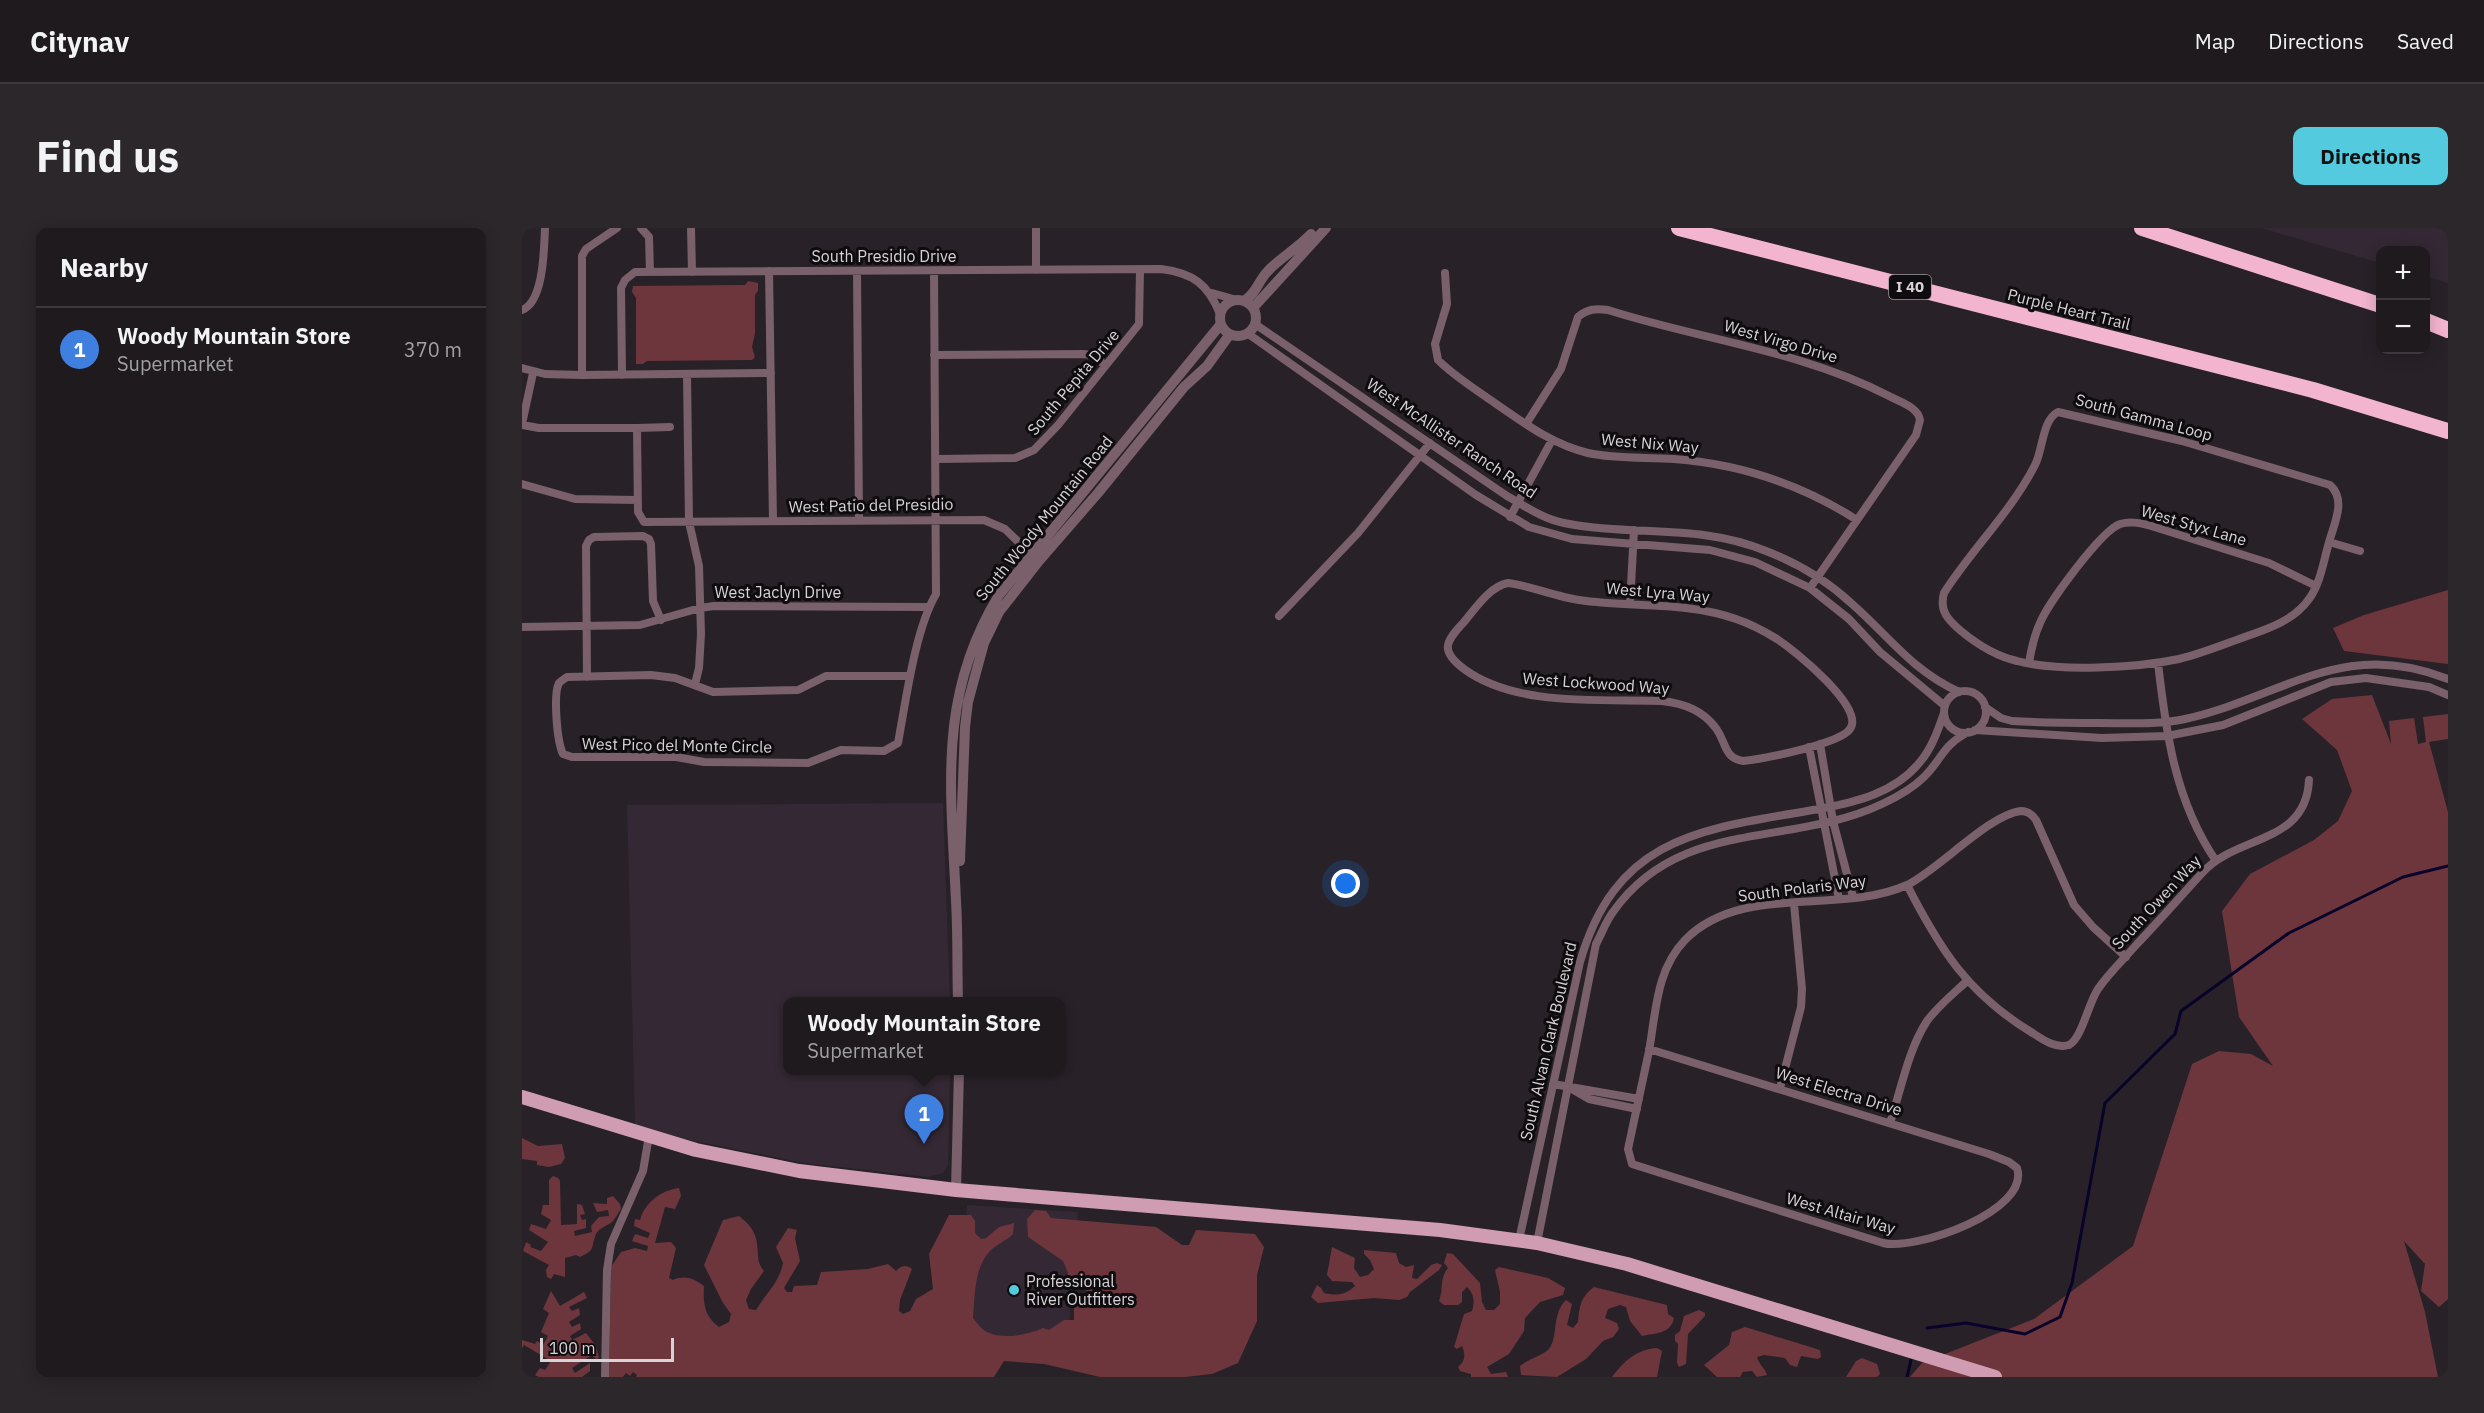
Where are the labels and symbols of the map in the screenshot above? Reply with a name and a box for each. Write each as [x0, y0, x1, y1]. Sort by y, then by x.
street label: South Presidio Drive [812, 246, 957, 266]
road number: I 40 [1889, 275, 1931, 299]
street label: Purple Heart Trail [2005, 284, 2133, 334]
street label: West Virgo Drive [1722, 315, 1840, 367]
street label: South Pepita Drive [1023, 325, 1123, 439]
street label: West McAllister Ranch Road [1363, 374, 1541, 502]
street label: South Gamma Loop [2073, 389, 2215, 445]
street label: West Nix Way [1601, 429, 1700, 457]
street label: South Woody Mountain Road [971, 431, 1117, 605]
street label: West Patio del Presidio [789, 494, 954, 516]
street label: West Styx Lane [2139, 500, 2249, 550]
street label: West Lyra Way [1605, 578, 1711, 606]
street label: West Jaclyn Drive [715, 582, 842, 602]
street label: West Lockwood Way [1522, 668, 1670, 698]
street label: West Pico del Monte Circle [582, 733, 773, 757]
street label: South Owen Way [2107, 851, 2205, 953]
your location [1331, 869, 1360, 898]
street label: South Polaris Way [1737, 870, 1867, 906]
street label: South Alvan Clark Boulevard [1515, 940, 1581, 1142]
street label: West Electra Drive [1773, 1062, 1905, 1120]
pin: 1 [904, 1094, 944, 1144]
street label: West Altair Way [1784, 1188, 1898, 1238]
place label: Professional River Outfitters [1026, 1271, 1135, 1309]
marker: Professional River Outfitters [1007, 1283, 1021, 1297]
scale bar [540, 1335, 674, 1362]

